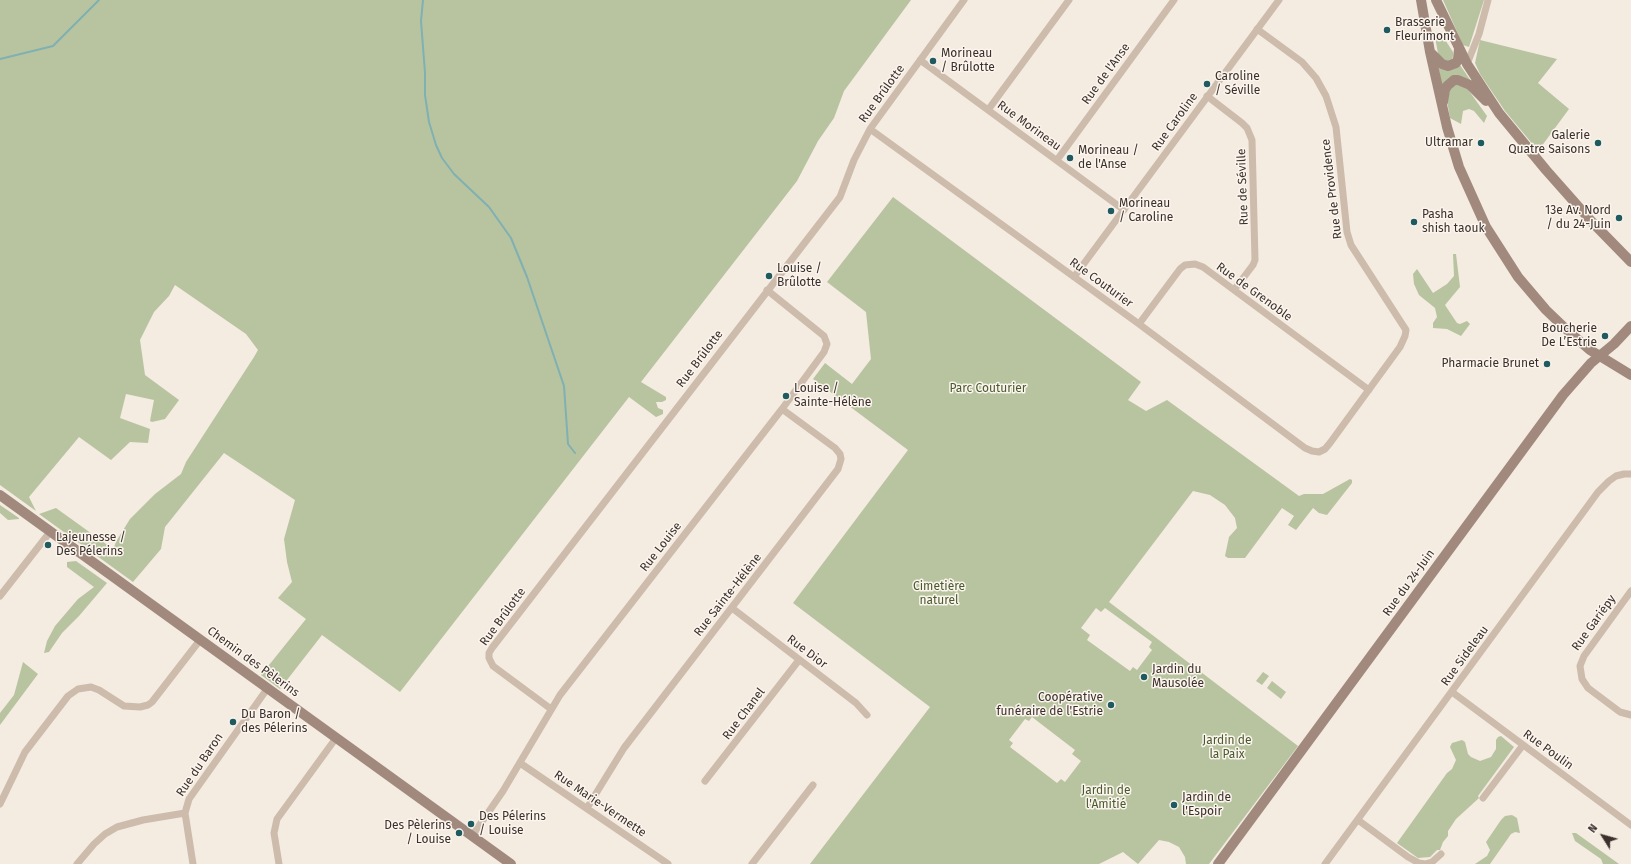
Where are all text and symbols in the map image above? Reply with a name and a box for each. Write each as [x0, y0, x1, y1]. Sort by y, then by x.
place label: Brasserie Fleurimont [1395, 16, 1454, 44]
marker: Brasserie Fleurimont [1382, 25, 1392, 35]
street label: Rue de l'Anse [1079, 40, 1133, 108]
place label: Morineau / Brûlotte [941, 47, 995, 75]
marker: Morineau / Brûlotte [928, 56, 938, 66]
street label: Rue Brûlotte [856, 62, 908, 126]
place label: Caroline / Séville [1215, 70, 1260, 98]
marker: Caroline / Séville [1202, 79, 1212, 89]
street label: Rue Caroline [1149, 90, 1201, 154]
street label: Rue Morineau [994, 98, 1064, 154]
place label: Galerie Quatre Saisons [1508, 129, 1590, 157]
place label: Ultramar [1425, 136, 1473, 150]
street label: Rue de Providence [1319, 138, 1345, 240]
marker: Ultramar [1476, 138, 1486, 148]
marker: Galerie Quatre Saisons [1593, 138, 1603, 148]
place label: Morineau / de l'Anse [1078, 144, 1139, 172]
street label: Rue de Séville [1234, 148, 1252, 226]
marker: Morineau / de l'Anse [1065, 153, 1075, 163]
place label: Morineau / Caroline [1119, 197, 1173, 225]
place label: 13e Av. Nord / du 24-Juin [1545, 204, 1611, 232]
marker: Morineau / Caroline [1106, 206, 1116, 216]
place label: Pasha shish taouk [1422, 208, 1485, 236]
marker: 13e Av. Nord / du 24-Juin [1614, 213, 1624, 223]
marker: Pasha shish taouk [1409, 217, 1419, 227]
street label: Rue Couturier [1066, 255, 1136, 311]
street label: Rue de Grenoble [1213, 260, 1295, 324]
place label: Louise / Brûlotte [777, 262, 822, 290]
marker: Louise / Brûlotte [764, 271, 774, 281]
place label: Boucherie De L’Estrie [1541, 322, 1597, 350]
street label: Rue Brûlotte [674, 327, 726, 391]
marker: Boucherie De L’Estrie [1600, 331, 1610, 341]
place label: Pharmacie Brunet [1442, 357, 1539, 371]
marker: Pharmacie Brunet [1542, 359, 1552, 369]
place label: Louise / Sainte-Hélène [794, 382, 871, 410]
park label: Parc Couturier [949, 382, 1027, 396]
marker: Louise / Sainte-Hélène [781, 391, 791, 401]
street label: Rue Louise [637, 519, 685, 575]
place label: Lajeunesse / Des Pélerins [56, 531, 126, 559]
marker: Lajeunesse / Des Pélerins [43, 540, 53, 550]
street label: Rue du 24-Juin [1380, 547, 1438, 619]
street label: Rue Sainte-Hélène [691, 551, 765, 639]
park label: Cimetière naturel [913, 580, 965, 608]
street label: Rue Brûlotte [477, 585, 529, 649]
street label: Rue Gariépy [1569, 592, 1619, 654]
street label: Rue Sideleau [1438, 623, 1492, 689]
street label: Chemin des Pèlerins [204, 624, 302, 700]
street label: Rue Dior [784, 632, 830, 672]
place label: Jardin du Mausolée [1152, 663, 1204, 691]
marker: Jardin du Mausolée [1139, 672, 1149, 682]
street label: Rue Chanel [720, 685, 768, 743]
place label: Coopérative funéraire de l'Estrie [997, 691, 1103, 719]
marker: Coopérative funéraire de l'Estrie [1106, 700, 1116, 710]
place label: Du Baron / des Pélerins [241, 708, 307, 736]
marker: Du Baron / des Pélerins [228, 717, 238, 727]
street label: Rue Poulin [1520, 727, 1576, 773]
street label: Rue du Baron [173, 731, 227, 799]
park label: Jardin de la Paix [1203, 734, 1251, 762]
street label: Rue Marie-Vermette [551, 768, 649, 840]
park label: Jardin de l'Amitié [1082, 784, 1130, 812]
place label: Jardin de l'Espoir [1182, 791, 1231, 819]
marker: Jardin de l'Espoir [1169, 800, 1179, 810]
place label: Des Pélerins / Louise [479, 810, 546, 838]
north arrow [1583, 816, 1623, 856]
place label: Des Pèlerins / Louise [384, 819, 451, 847]
marker: Des Pélerins / Louise [466, 819, 476, 829]
text: N [1586, 822, 1600, 835]
marker: Des Pèlerins / Louise [454, 828, 464, 838]

